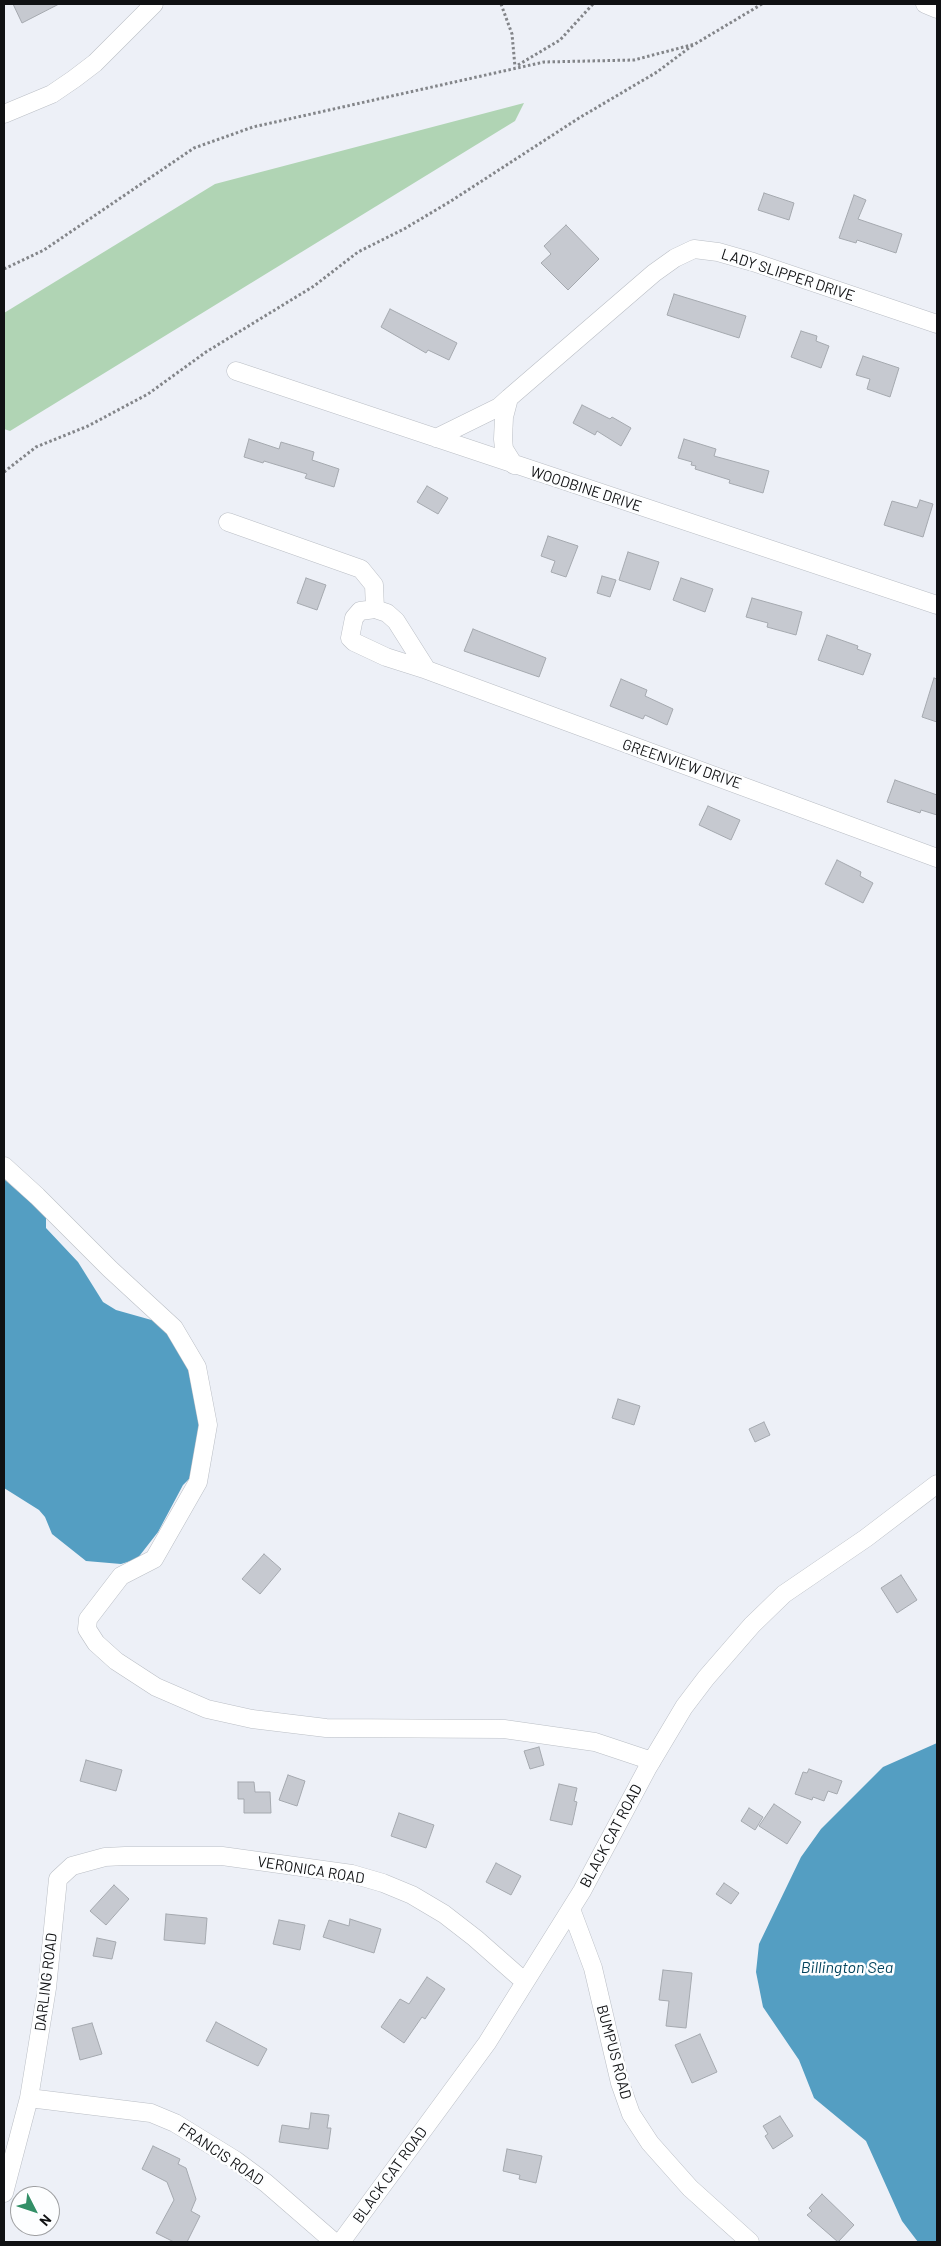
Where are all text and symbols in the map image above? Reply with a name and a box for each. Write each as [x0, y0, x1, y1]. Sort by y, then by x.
street label: LADY SLIPPER DRIVE [719, 245, 857, 305]
street label: WOODBINE DRIVE [528, 463, 644, 515]
street label: GREENVIEW DRIVE [620, 735, 744, 793]
street label: BLACK CAT ROAD [576, 1781, 646, 1891]
street label: VERONICA ROAD [256, 1853, 366, 1887]
street label: DARLING ROAD [31, 1932, 61, 2032]
water label: Billington Sea [801, 1958, 893, 1978]
street label: BUMPUS ROAD [593, 2003, 635, 2101]
street label: FRANCIS ROAD [175, 2119, 267, 2189]
street label: BLACK CAT ROAD [349, 2123, 431, 2227]
north arrow [10, 2186, 60, 2236]
text: N [36, 2211, 55, 2230]

